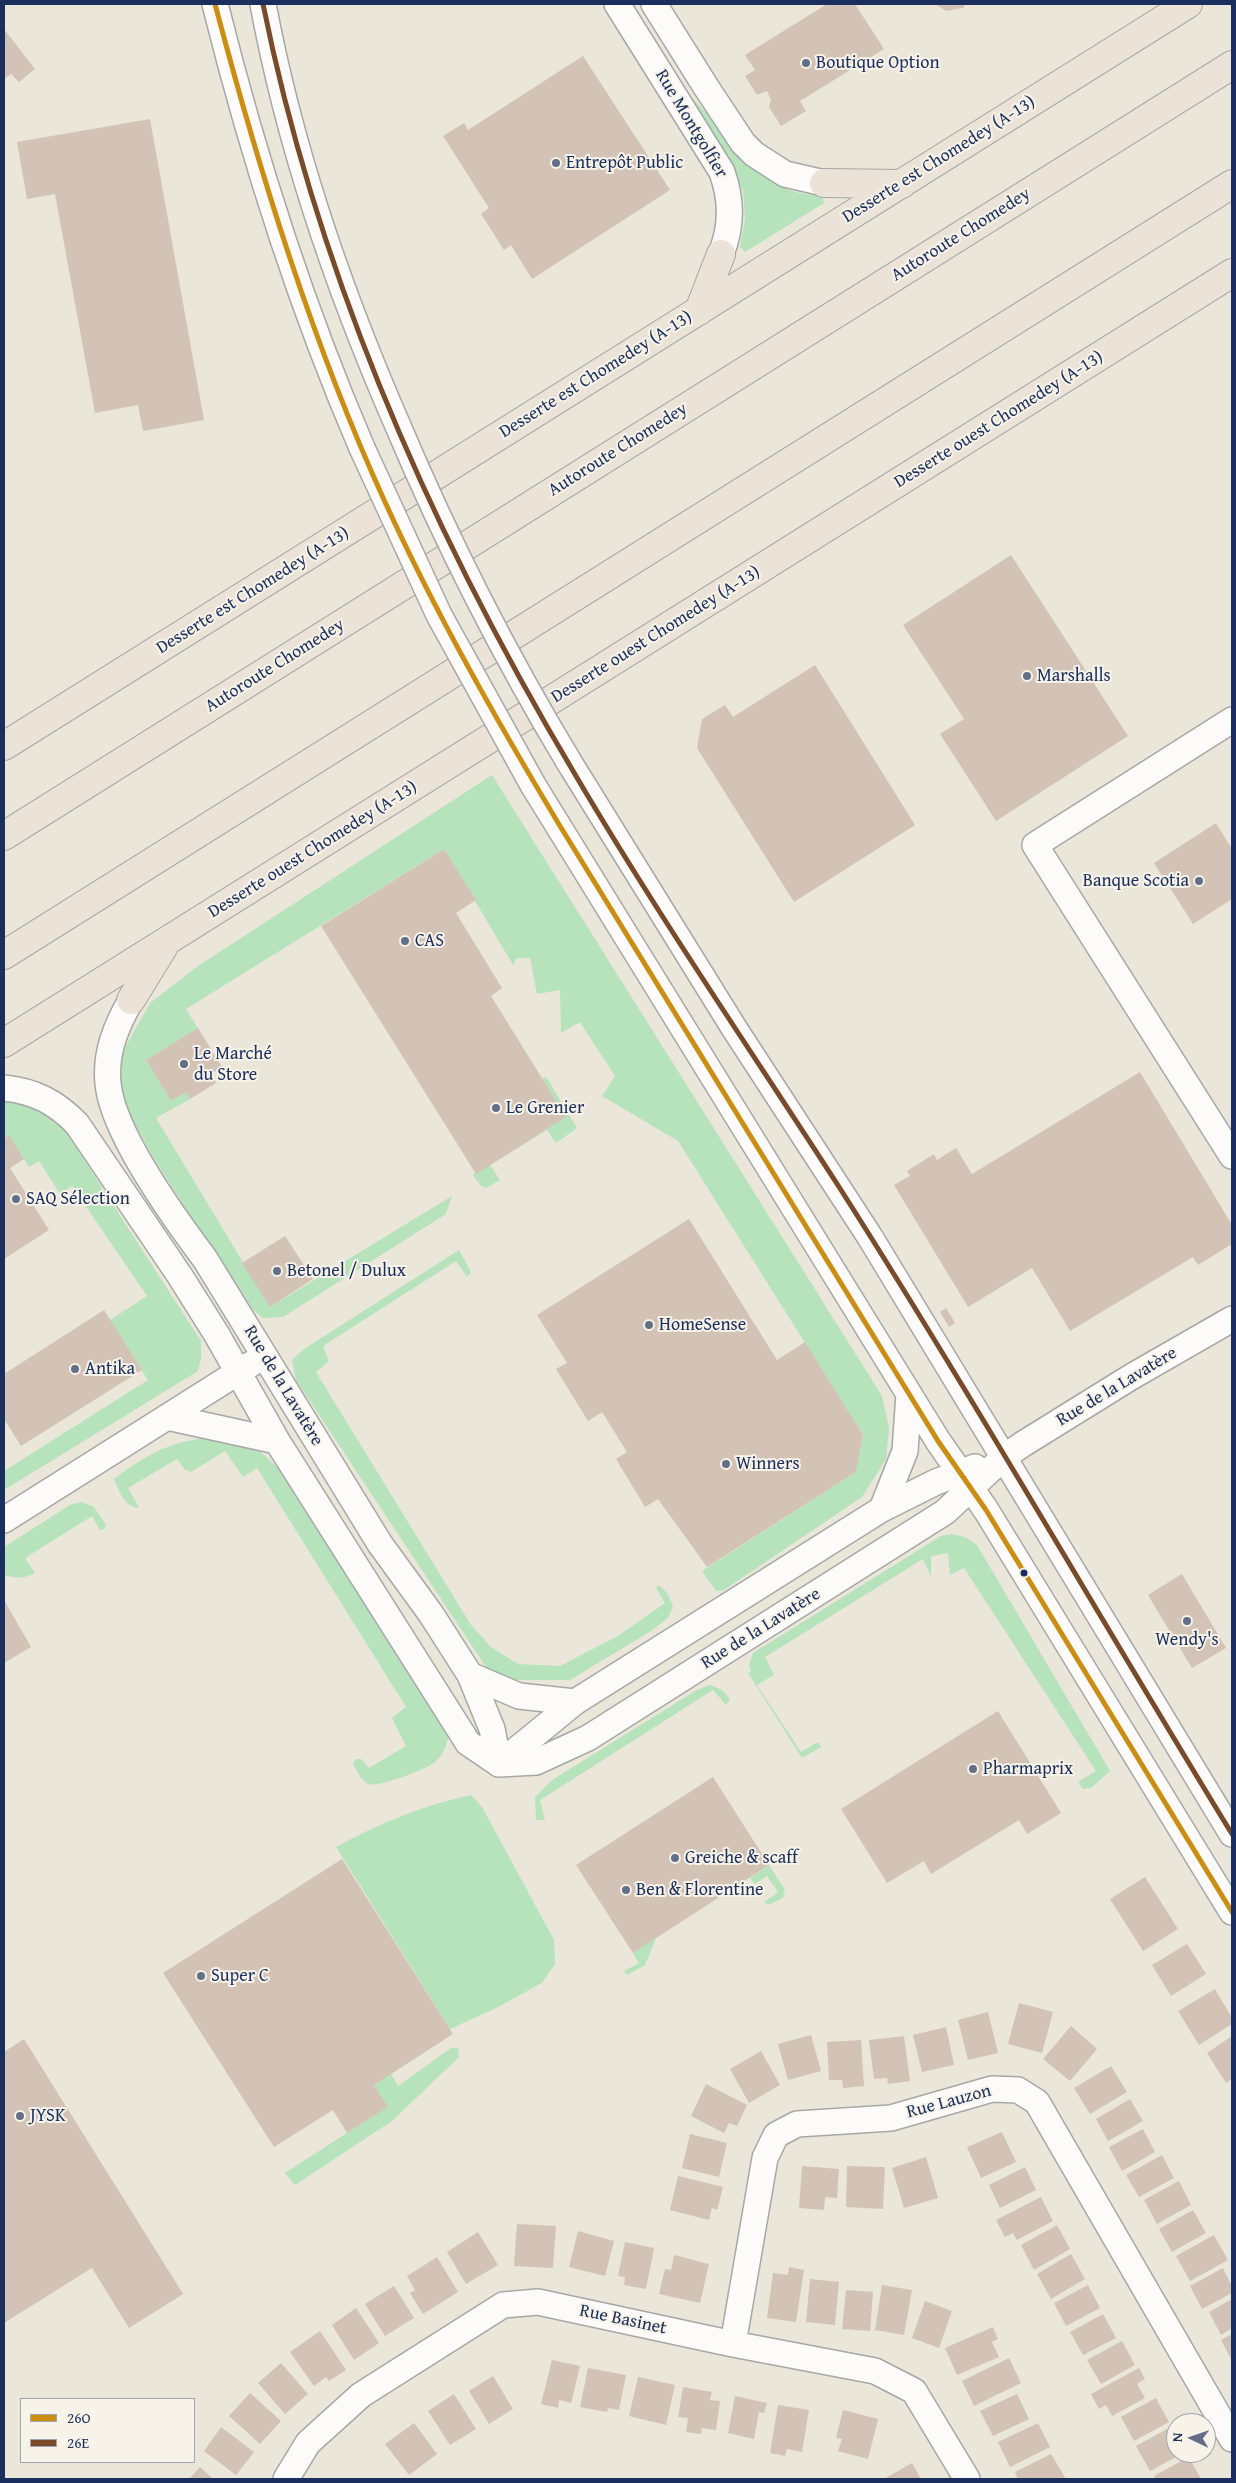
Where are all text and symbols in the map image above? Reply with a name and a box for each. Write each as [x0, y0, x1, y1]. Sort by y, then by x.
place label: Boutique Option [816, 52, 940, 74]
marker: Boutique Option [800, 57, 812, 69]
street label: Rue Montgolfier [650, 66, 732, 182]
street label: Desserte est Chomedey (A-13) [839, 92, 1039, 228]
place label: Entrepôt Public [566, 152, 683, 174]
marker: Entrepôt Public [550, 157, 562, 169]
street label: Autoroute Chomedey [887, 183, 1035, 287]
street label: Desserte est Chomedey (A-13) [496, 307, 696, 443]
street label: Desserte ouest Chomedey (A-13) [891, 347, 1107, 493]
street label: Autoroute Chomedey [544, 398, 692, 502]
street label: Desserte est Chomedey (A-13) [153, 523, 353, 659]
street label: Desserte ouest Chomedey (A-13) [548, 562, 764, 708]
street label: Autoroute Chomedey [201, 614, 349, 718]
place label: Marshalls [1037, 665, 1111, 687]
marker: Marshalls [1021, 670, 1033, 682]
street label: Desserte ouest Chomedey (A-13) [205, 777, 421, 923]
place label: Banque Scotia [1083, 870, 1189, 892]
marker: Banque Scotia [1193, 875, 1205, 887]
place label: CAS [415, 930, 444, 952]
marker: CAS [399, 935, 411, 947]
place label: Le Marché du Store [194, 1043, 272, 1086]
marker: Le Marché du Store [178, 1058, 190, 1070]
place label: Le Grenier [506, 1097, 584, 1119]
marker: Le Grenier [490, 1102, 502, 1114]
place label: SAQ Sélection [26, 1188, 130, 1210]
marker: SAQ Sélection [10, 1193, 22, 1205]
place label: Betonel / Dulux [287, 1260, 406, 1282]
marker: Betonel / Dulux [271, 1265, 283, 1277]
place label: HomeSense [659, 1314, 746, 1336]
marker: HomeSense [643, 1319, 655, 1331]
street label: Rue de la Lavatère [239, 1322, 327, 1450]
street label: Rue de la Lavatère [1053, 1343, 1181, 1431]
place label: Antika [85, 1358, 135, 1380]
marker: Antika [69, 1363, 81, 1375]
place label: Winners [736, 1453, 800, 1475]
marker: Winners [720, 1458, 732, 1470]
unlabelled marker [1019, 1568, 1029, 1578]
street label: Rue de la Lavatère [697, 1584, 825, 1674]
marker: Wendy's [1181, 1615, 1193, 1627]
place label: Wendy's [1155, 1629, 1219, 1651]
place label: Pharmaprix [983, 1758, 1073, 1780]
marker: Pharmaprix [967, 1763, 979, 1775]
place label: Greiche & scaff [685, 1847, 798, 1869]
marker: Greiche & scaff [669, 1852, 681, 1864]
place label: Ben & Florentine [636, 1879, 764, 1901]
marker: Ben & Florentine [620, 1884, 632, 1896]
place label: Super C [211, 1965, 269, 1987]
marker: Super C [195, 1970, 207, 1982]
street label: Rue Lauzon [904, 2080, 994, 2124]
place label: JYSK [30, 2105, 66, 2127]
marker: JYSK [14, 2110, 26, 2122]
street label: Rue Basinet [578, 2300, 668, 2340]
legend [20, 2398, 195, 2463]
text: 26O [67, 2407, 91, 2428]
north arrow [1166, 2413, 1216, 2463]
text: 26E [67, 2432, 89, 2453]
text: N [1167, 2432, 1187, 2442]

